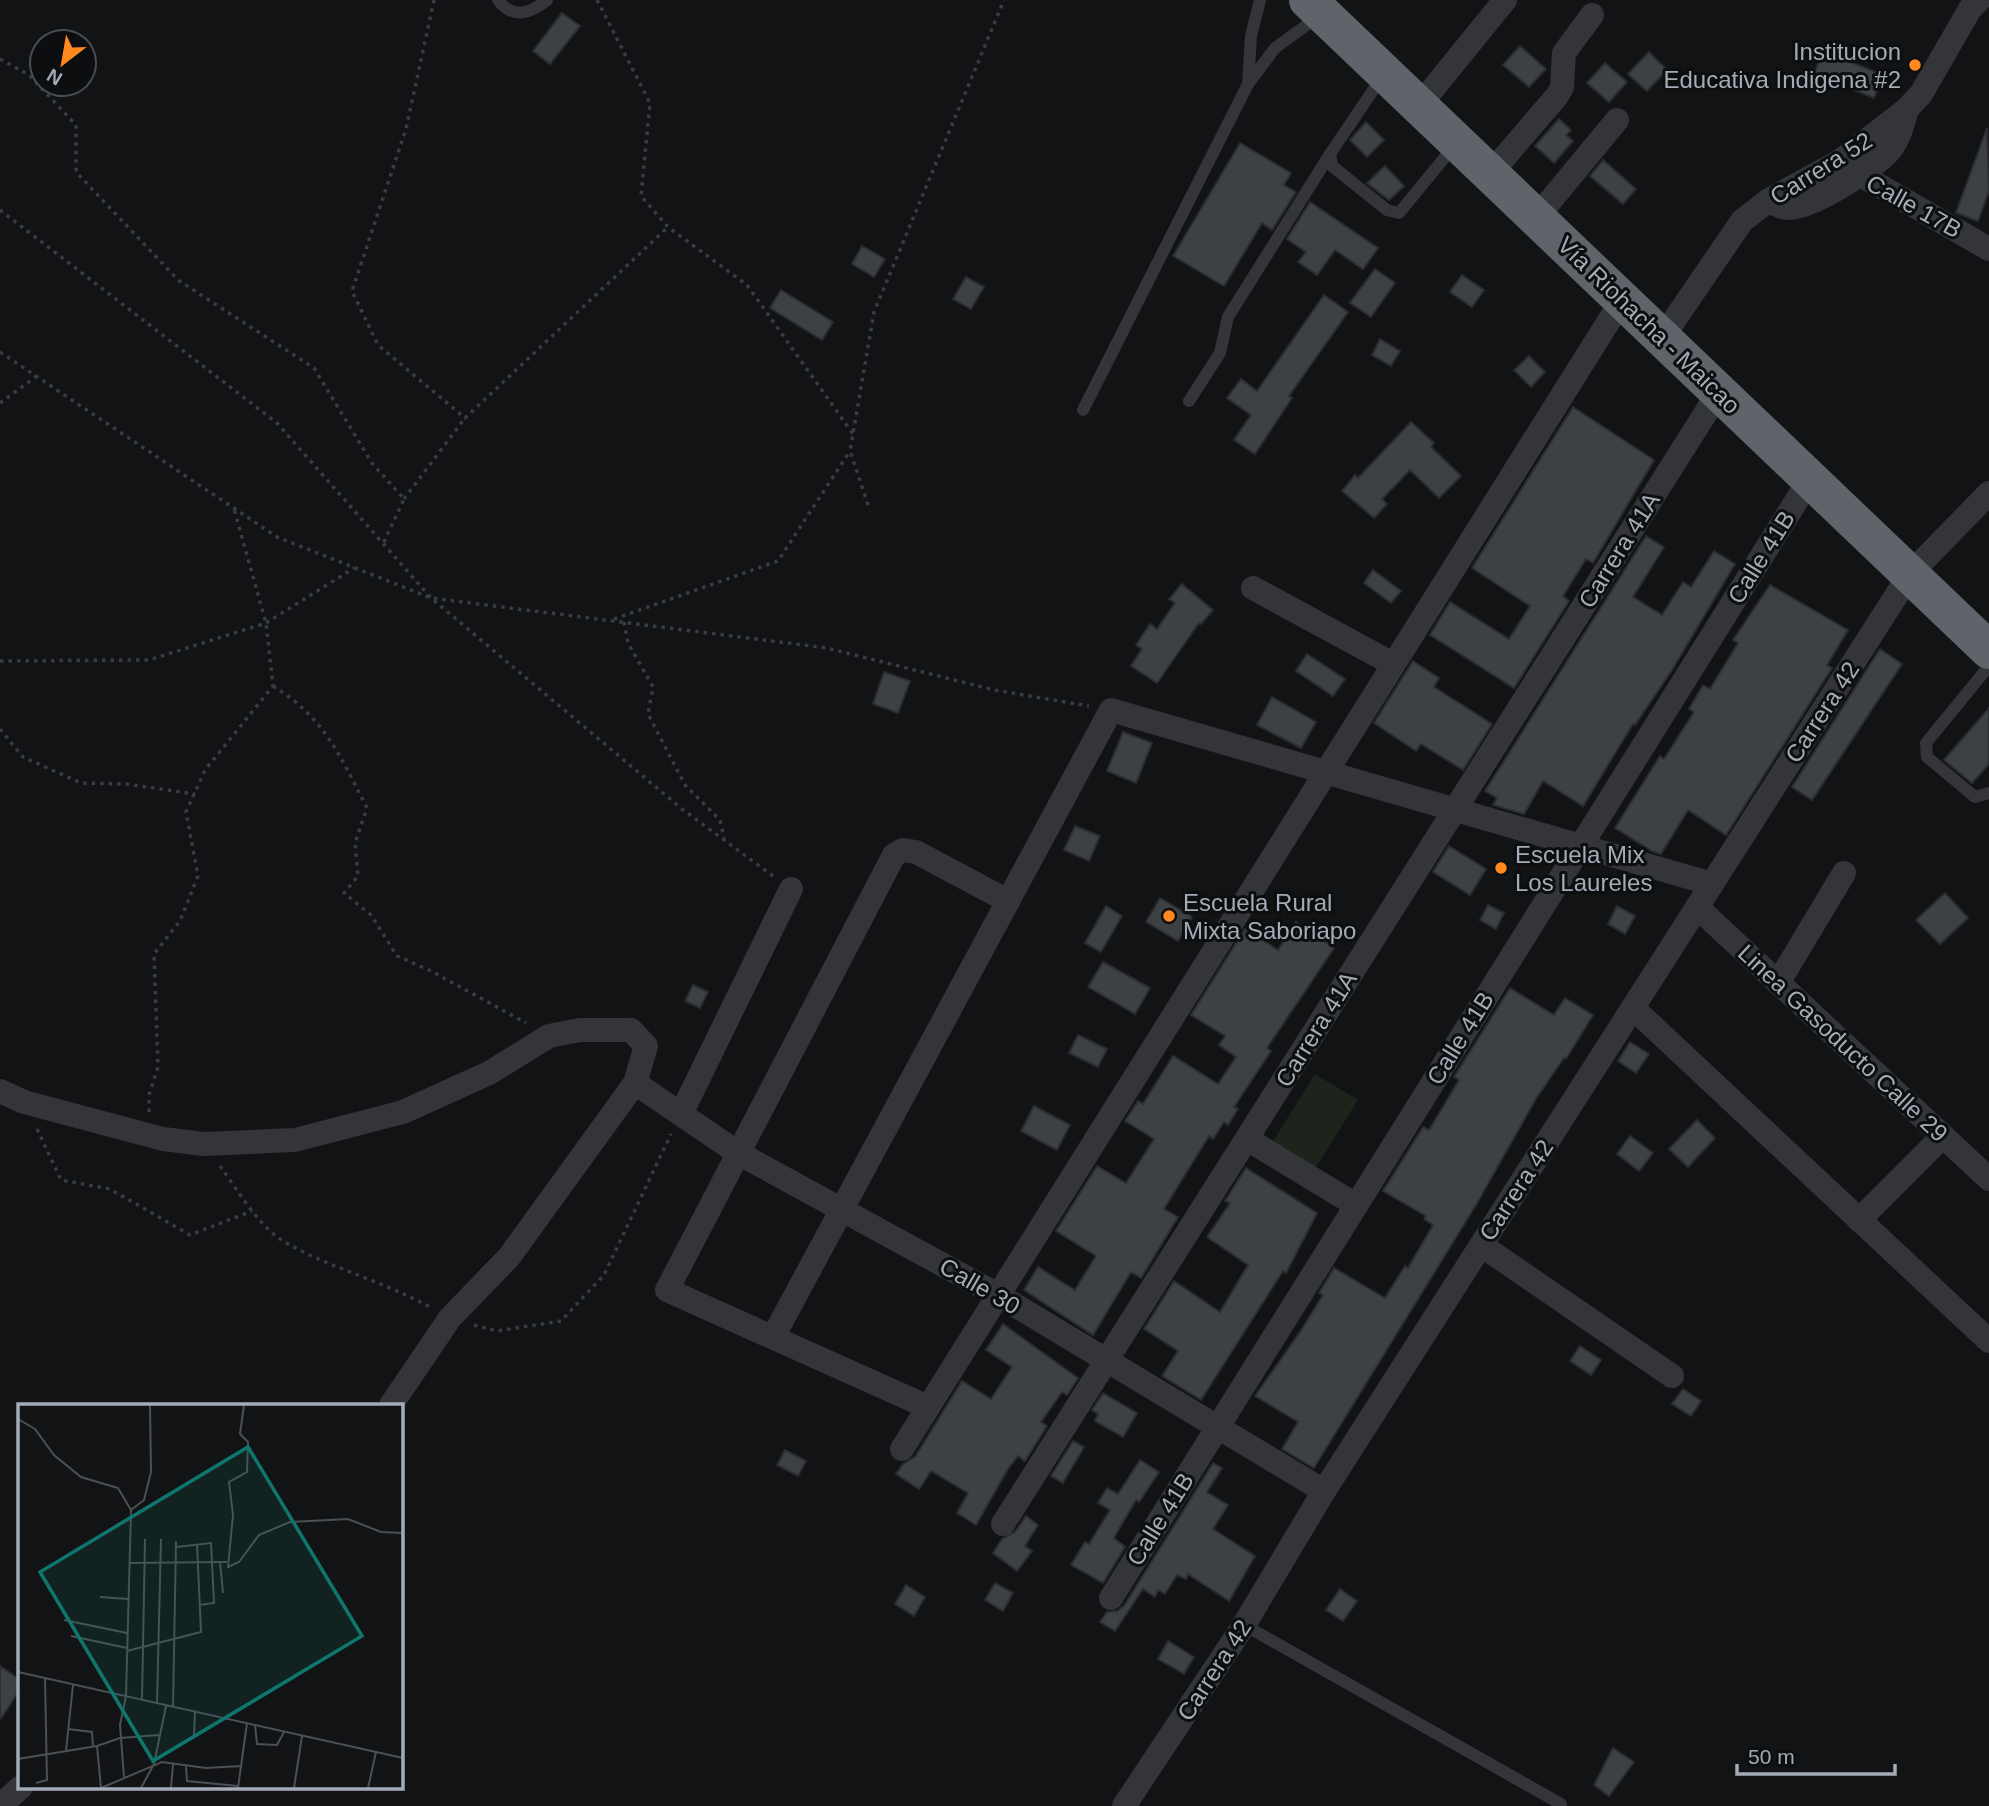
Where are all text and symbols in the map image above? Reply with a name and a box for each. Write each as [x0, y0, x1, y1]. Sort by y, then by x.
north arrow [28, 28, 98, 98]
place label: Institucion Educativa Indigena #2 [1663, 38, 1901, 93]
marker: Institucion Educativa Indigena #2 [1907, 57, 1923, 73]
text: N [43, 65, 66, 90]
street label: Carrera 52 [1765, 126, 1877, 210]
street label: Calle 17B [1862, 169, 1966, 243]
street label: Vía Riohacha - Maicao [1552, 231, 1746, 419]
street label: Carrera 41A [1573, 487, 1665, 613]
street label: Calle 41B [1722, 506, 1800, 608]
street label: Carrera 42 [1779, 657, 1865, 767]
place label: Escuela Mix Los Laureles [1515, 841, 1652, 896]
marker: Escuela Mix Los Laureles [1493, 860, 1509, 876]
place label: Escuela Rural Mixta Saboriapo [1183, 889, 1356, 944]
marker: Escuela Rural Mixta Saboriapo [1161, 908, 1177, 924]
street label: Linea Gasoducto Calle 29 [1733, 939, 1953, 1147]
street label: Carrera 41A [1270, 966, 1362, 1092]
street label: Calle 41B [1421, 987, 1499, 1089]
street label: Carrera 42 [1473, 1135, 1559, 1245]
street label: Calle 30 [935, 1252, 1025, 1320]
inset map [18, 1404, 402, 1788]
street label: Calle 41B [1121, 1468, 1199, 1570]
street label: Carrera 42 [1171, 1615, 1257, 1725]
scale bar [1737, 1732, 1895, 1776]
text: 50 m [1748, 1745, 1795, 1768]

